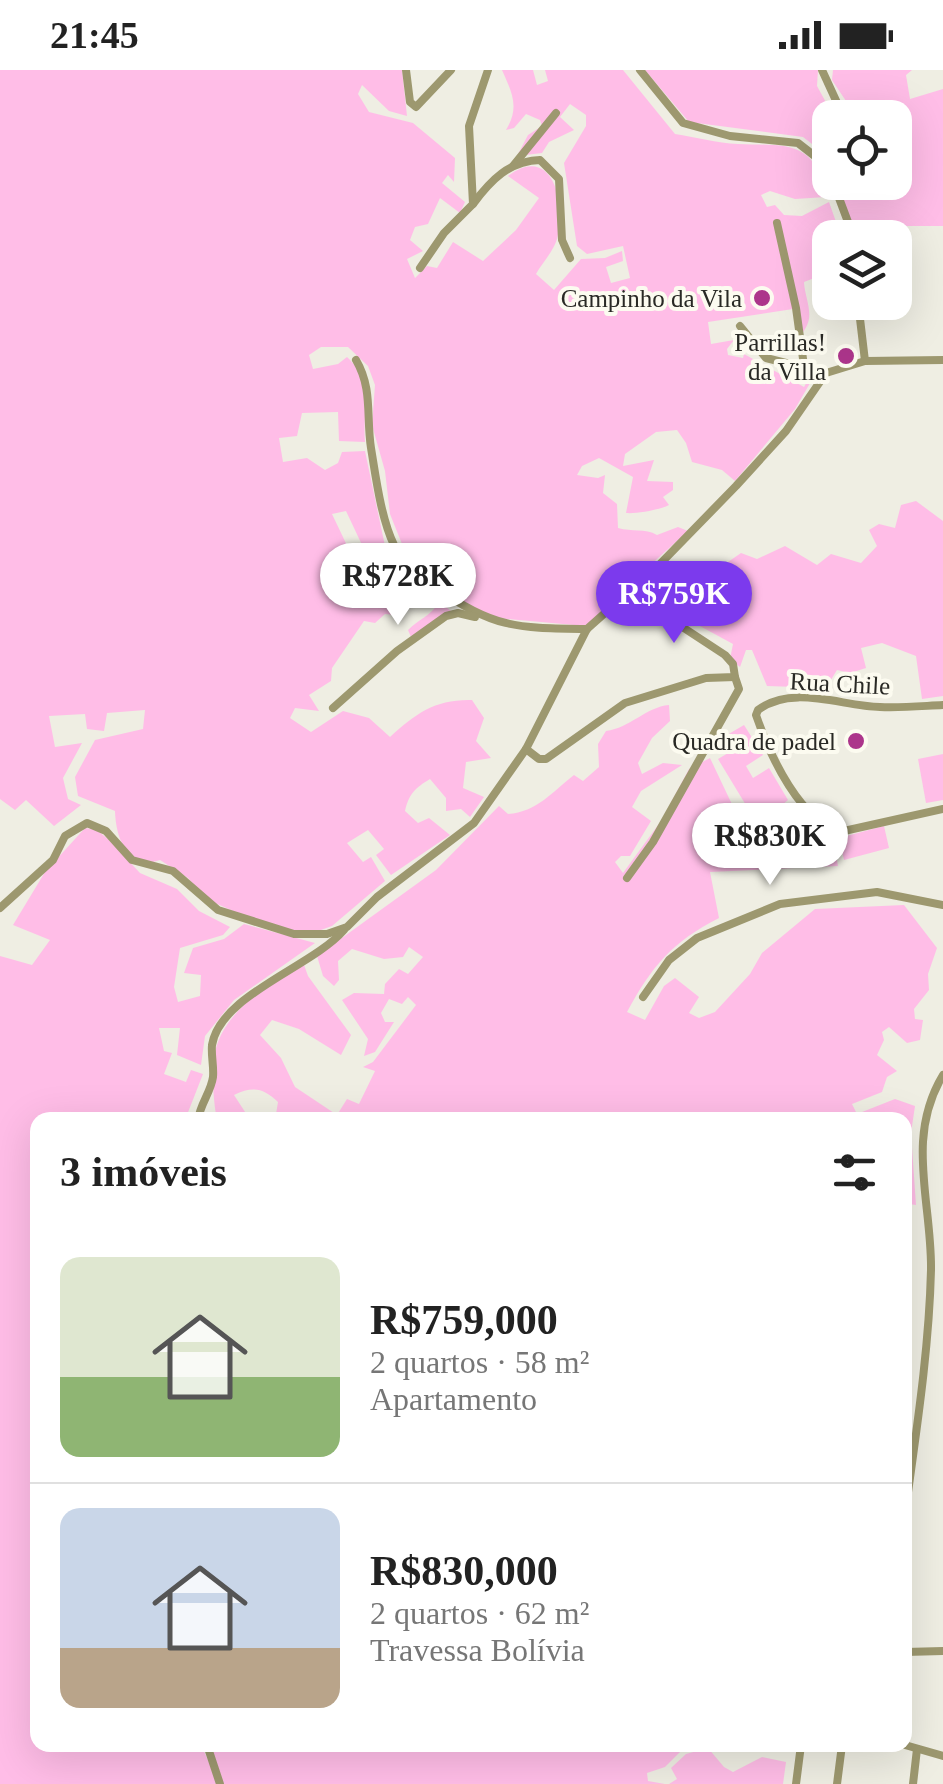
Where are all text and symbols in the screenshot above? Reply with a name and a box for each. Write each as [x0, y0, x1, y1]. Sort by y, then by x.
text: 21:45 [50, 14, 139, 56]
map controls [812, 100, 912, 320]
button: locate [812, 100, 912, 200]
button: layers [812, 220, 912, 320]
place label: Campinho da Vila [561, 285, 742, 312]
marker: Campinho da Vila [751, 287, 773, 309]
place label: Parrillas! da Villa [734, 329, 826, 385]
marker: Parrillas! da Villa [835, 345, 857, 367]
pin: R$728K [317, 543, 479, 628]
text: R$728K [342, 557, 454, 593]
pin: R$759K [593, 561, 755, 646]
text: R$759K [618, 575, 730, 611]
street label: Rua Chile [789, 667, 891, 700]
place label: Quadra de padel [672, 728, 836, 755]
marker: Quadra de padel [845, 730, 867, 752]
pin: R$830K [689, 803, 851, 888]
text: R$830K [714, 817, 826, 853]
icon: filters [827, 1145, 882, 1200]
text: 3 imóveis [60, 1149, 227, 1195]
icon: home [140, 1297, 260, 1417]
text: R$759,000 [370, 1297, 558, 1343]
text: 2 quartos · 58 m² [370, 1344, 589, 1380]
text: Apartamento [370, 1381, 537, 1417]
icon: home [140, 1548, 260, 1668]
text: R$830,000 [370, 1548, 558, 1594]
text: 2 quartos · 62 m² [370, 1595, 589, 1631]
text: Travessa Bolívia [370, 1632, 585, 1668]

